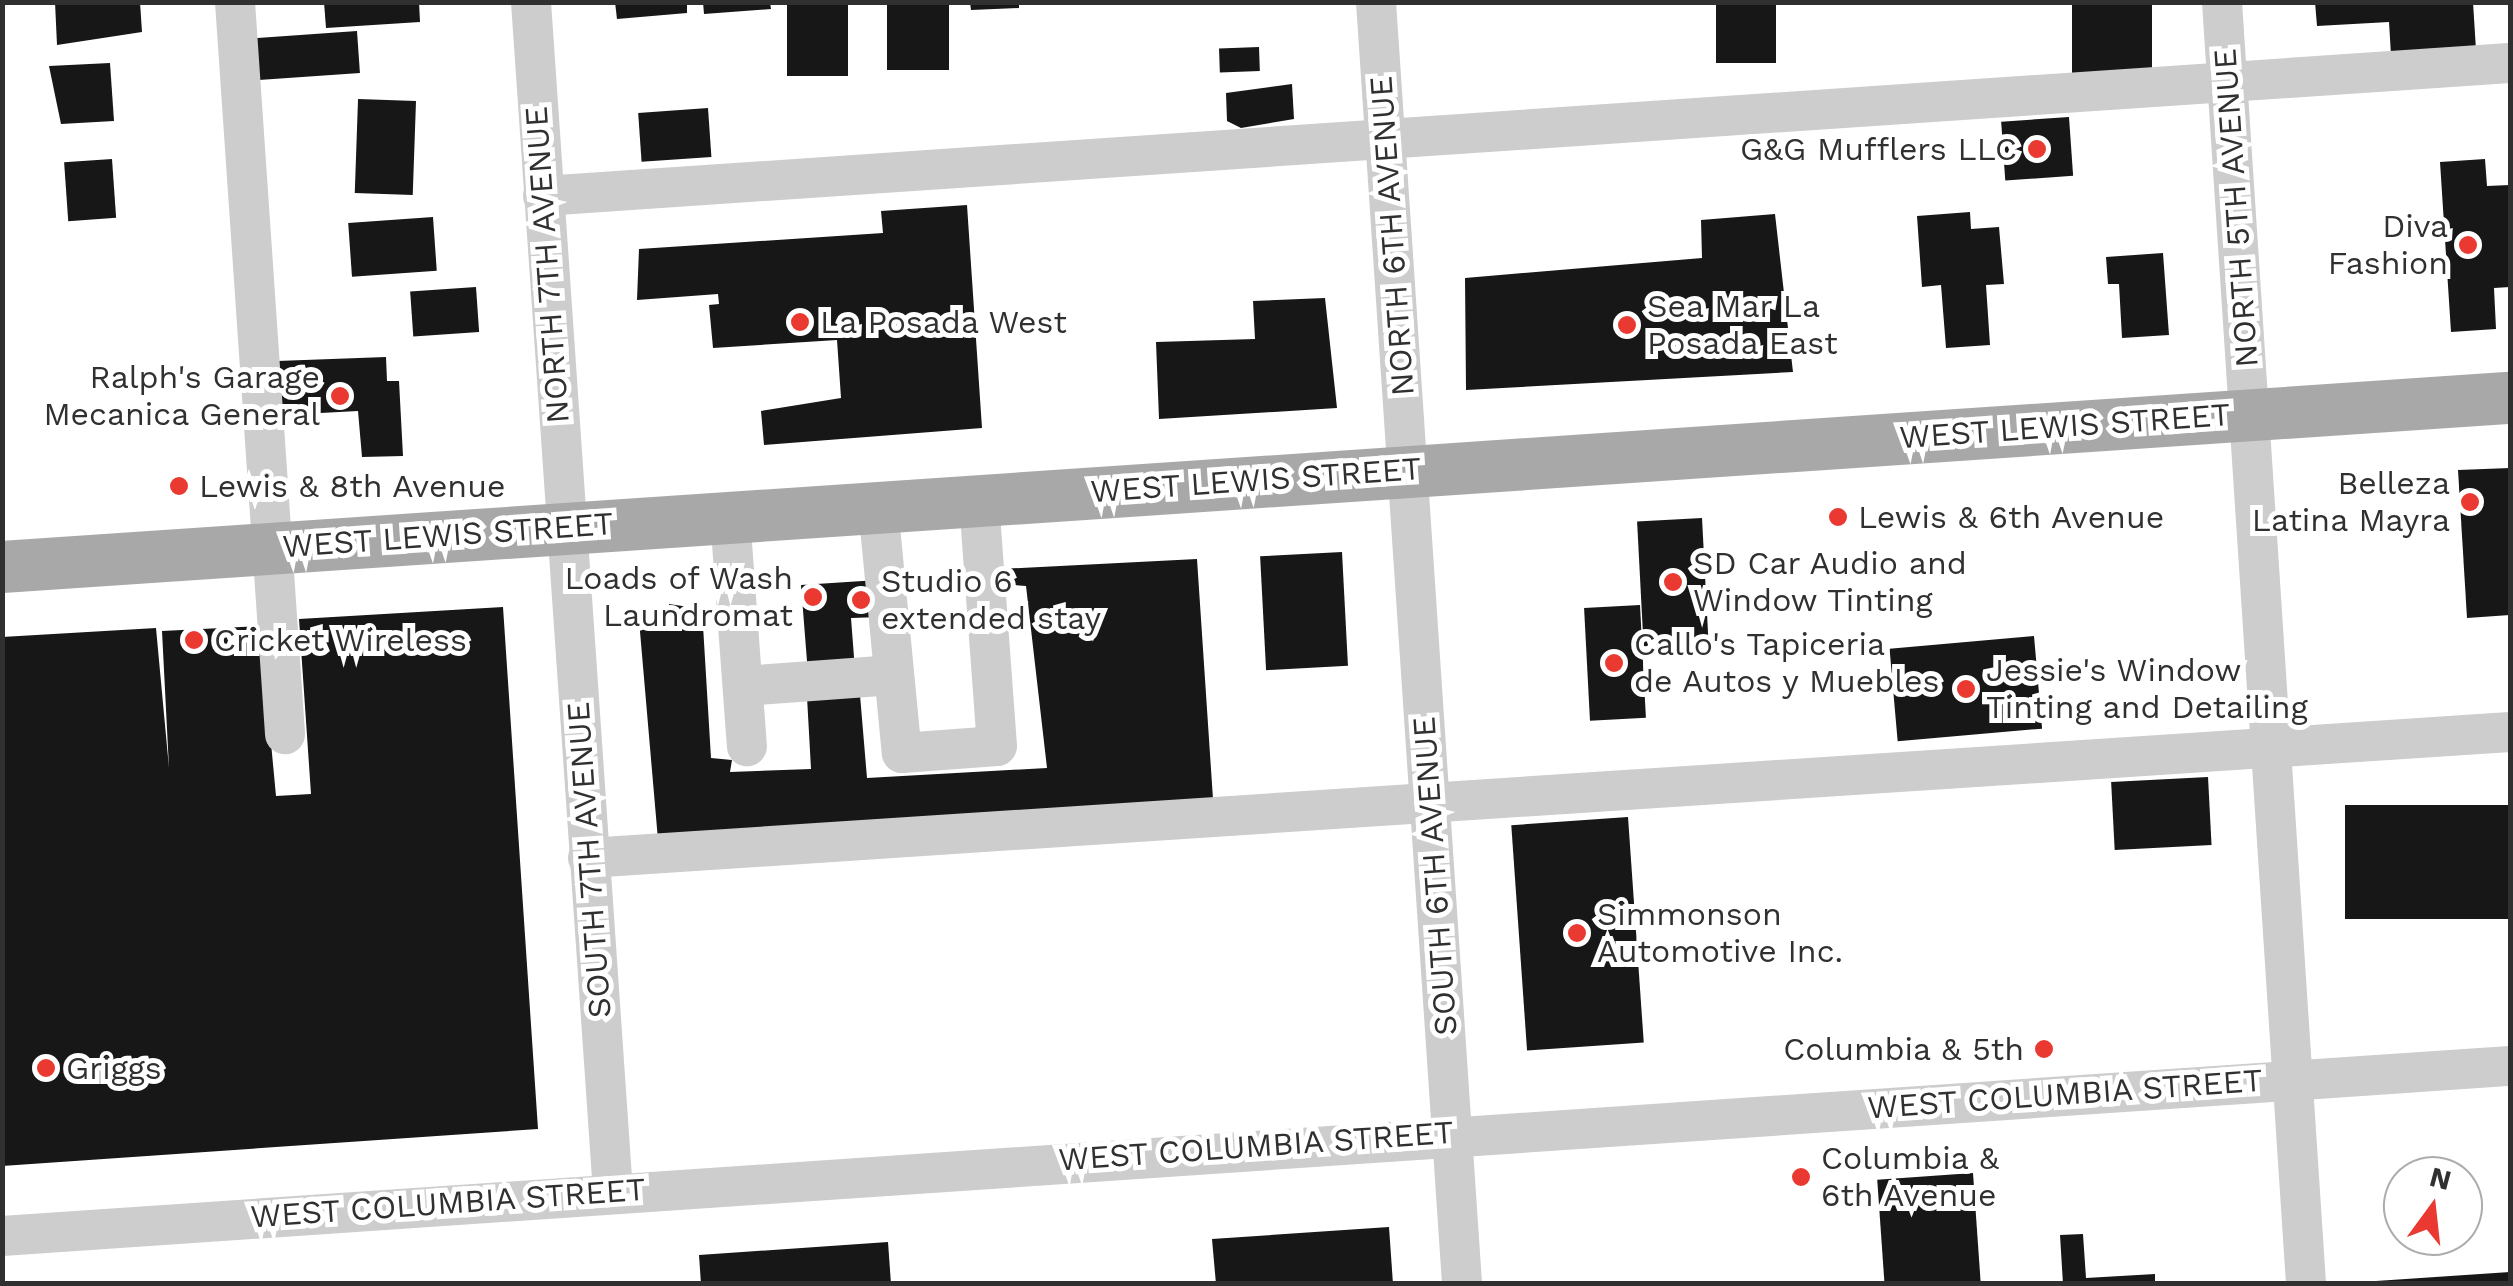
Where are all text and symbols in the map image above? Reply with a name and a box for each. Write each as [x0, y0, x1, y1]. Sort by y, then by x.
street label: NORTH 5TH AVENUE [2206, 47, 2266, 369]
street label: NORTH 6TH AVENUE [1362, 74, 1422, 398]
street label: NORTH 7TH AVENUE [517, 104, 577, 426]
place label: G&G Mufflers LLC [1740, 130, 2017, 168]
marker: G&G Mufflers LLC [2026, 138, 2048, 160]
place label: Diva Fashion [2328, 208, 2448, 283]
marker: Diva Fashion [2457, 234, 2479, 256]
place label: Sea Mar La Posada East [1647, 288, 1838, 363]
place label: La Posada West [820, 303, 1069, 341]
marker: La Posada West [789, 311, 811, 333]
marker: Sea Mar La Posada East [1616, 314, 1638, 336]
place label: Ralph's Garage Mecanica General [43, 359, 320, 434]
marker: Ralph's Garage Mecanica General [329, 385, 351, 407]
street label: WEST LEWIS STREET [1898, 395, 2232, 457]
street label: WEST LEWIS STREET [1089, 449, 1423, 511]
place label: Belleza Latina Mayra [2251, 465, 2450, 540]
place label: Lewis & 8th Avenue [199, 467, 507, 505]
marker: Lewis & 8th Avenue [168, 475, 190, 497]
marker: Belleza Latina Mayra [2459, 491, 2481, 513]
place label: Lewis & 6th Avenue [1858, 498, 2165, 536]
street label: WEST LEWIS STREET [281, 504, 615, 566]
marker: Lewis & 6th Avenue [1827, 506, 1849, 528]
place label: SD Car Audio and Window Tinting [1693, 545, 1969, 620]
place label: Loads of Wash Laundromat [563, 560, 793, 635]
place label: Studio 6 extended stay [881, 563, 1101, 638]
marker: SD Car Audio and Window Tinting [1662, 571, 1684, 593]
marker: Loads of Wash Laundromat [802, 586, 824, 608]
marker: Studio 6 extended stay [850, 589, 872, 611]
place label: Cricket Wireless [214, 621, 468, 659]
place label: Callo's Tapiceria de Autos y Muebles [1634, 626, 1942, 701]
marker: Cricket Wireless [183, 629, 205, 651]
marker: Callo's Tapiceria de Autos y Muebles [1603, 652, 1625, 674]
place label: Jessie's Window Tinting and Detailing [1986, 652, 2308, 727]
marker: Jessie's Window Tinting and Detailing [1955, 678, 1977, 700]
street label: SOUTH 7TH AVENUE [559, 699, 619, 1021]
street label: SOUTH 6TH AVENUE [1405, 715, 1465, 1037]
place label: Simmonson Automotive Inc. [1597, 896, 1843, 971]
marker: Simmonson Automotive Inc. [1566, 922, 1588, 944]
place label: Columbia & 5th [1783, 1030, 2024, 1068]
marker: Columbia & 5th [2033, 1038, 2055, 1060]
place label: Griggs [66, 1049, 162, 1087]
marker: Griggs [35, 1057, 57, 1079]
street label: WEST COLUMBIA STREET [1865, 1061, 2265, 1127]
street label: WEST COLUMBIA STREET [1056, 1113, 1456, 1179]
place label: Columbia & 6th Avenue [1821, 1140, 2000, 1215]
north arrow [2383, 1156, 2483, 1256]
text: N [2426, 1160, 2455, 1197]
marker: Columbia & 6th Avenue [1790, 1166, 1812, 1188]
street label: WEST COLUMBIA STREET [248, 1170, 648, 1236]

